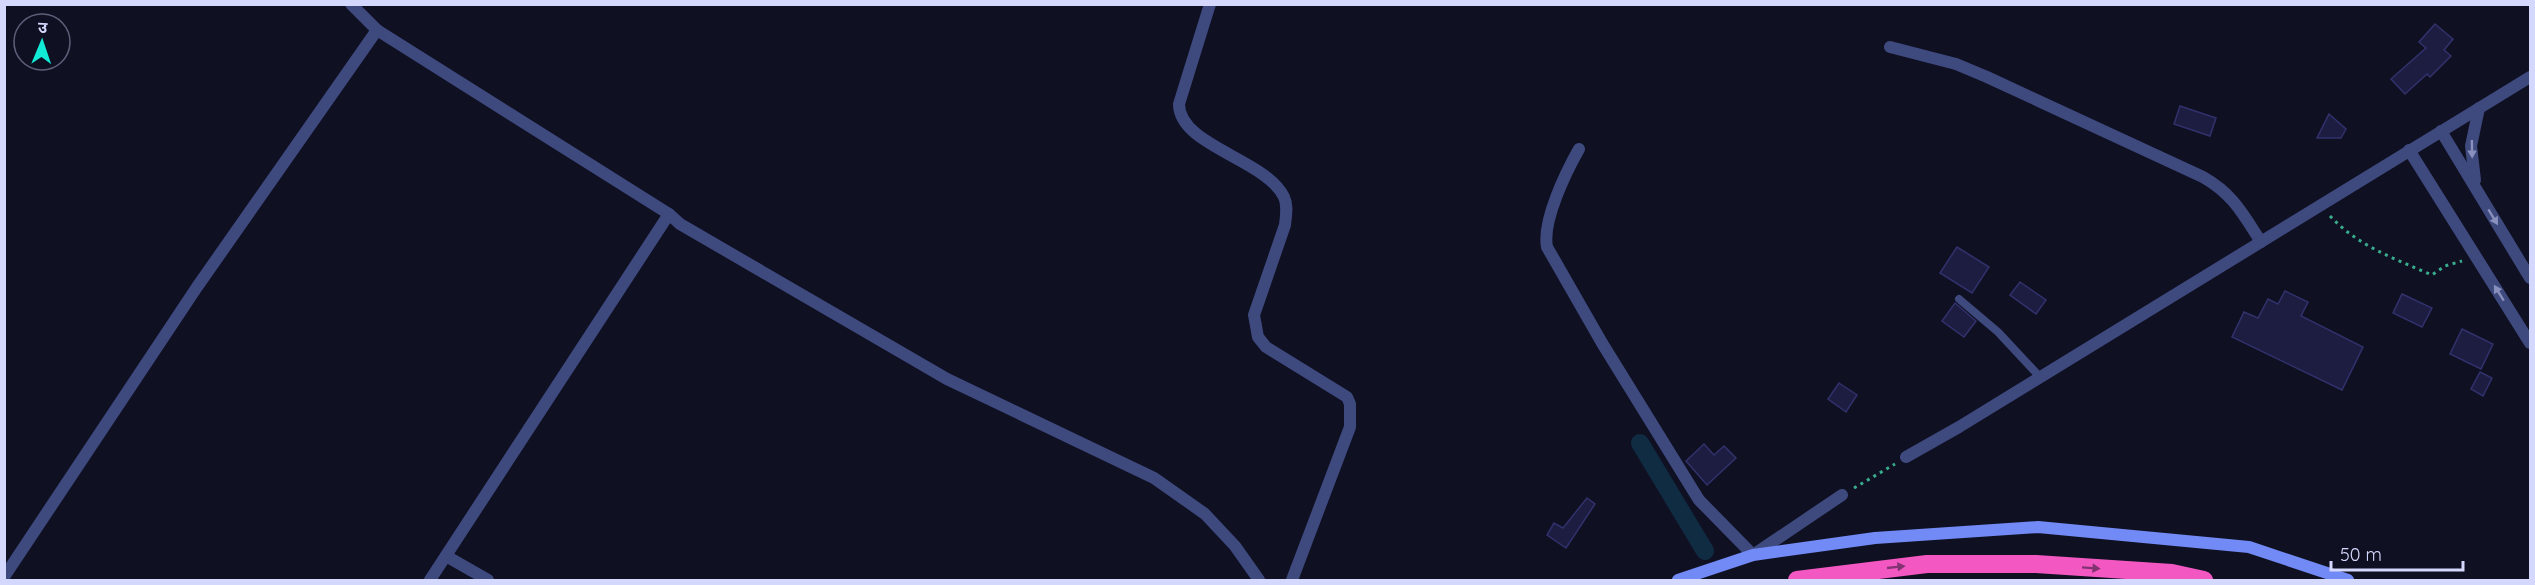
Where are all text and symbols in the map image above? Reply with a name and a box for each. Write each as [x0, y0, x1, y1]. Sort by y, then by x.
north arrow [12, 12, 72, 72]
text: उ [37, 17, 48, 37]
one-way arrow [2467, 140, 2477, 159]
one-way arrow [2488, 209, 2499, 225]
one-way arrow [2494, 285, 2505, 301]
scale bar [2331, 534, 2463, 572]
text: 50 m [2340, 543, 2382, 566]
one-way arrow [1887, 562, 1906, 572]
one-way arrow [2081, 563, 2100, 572]

